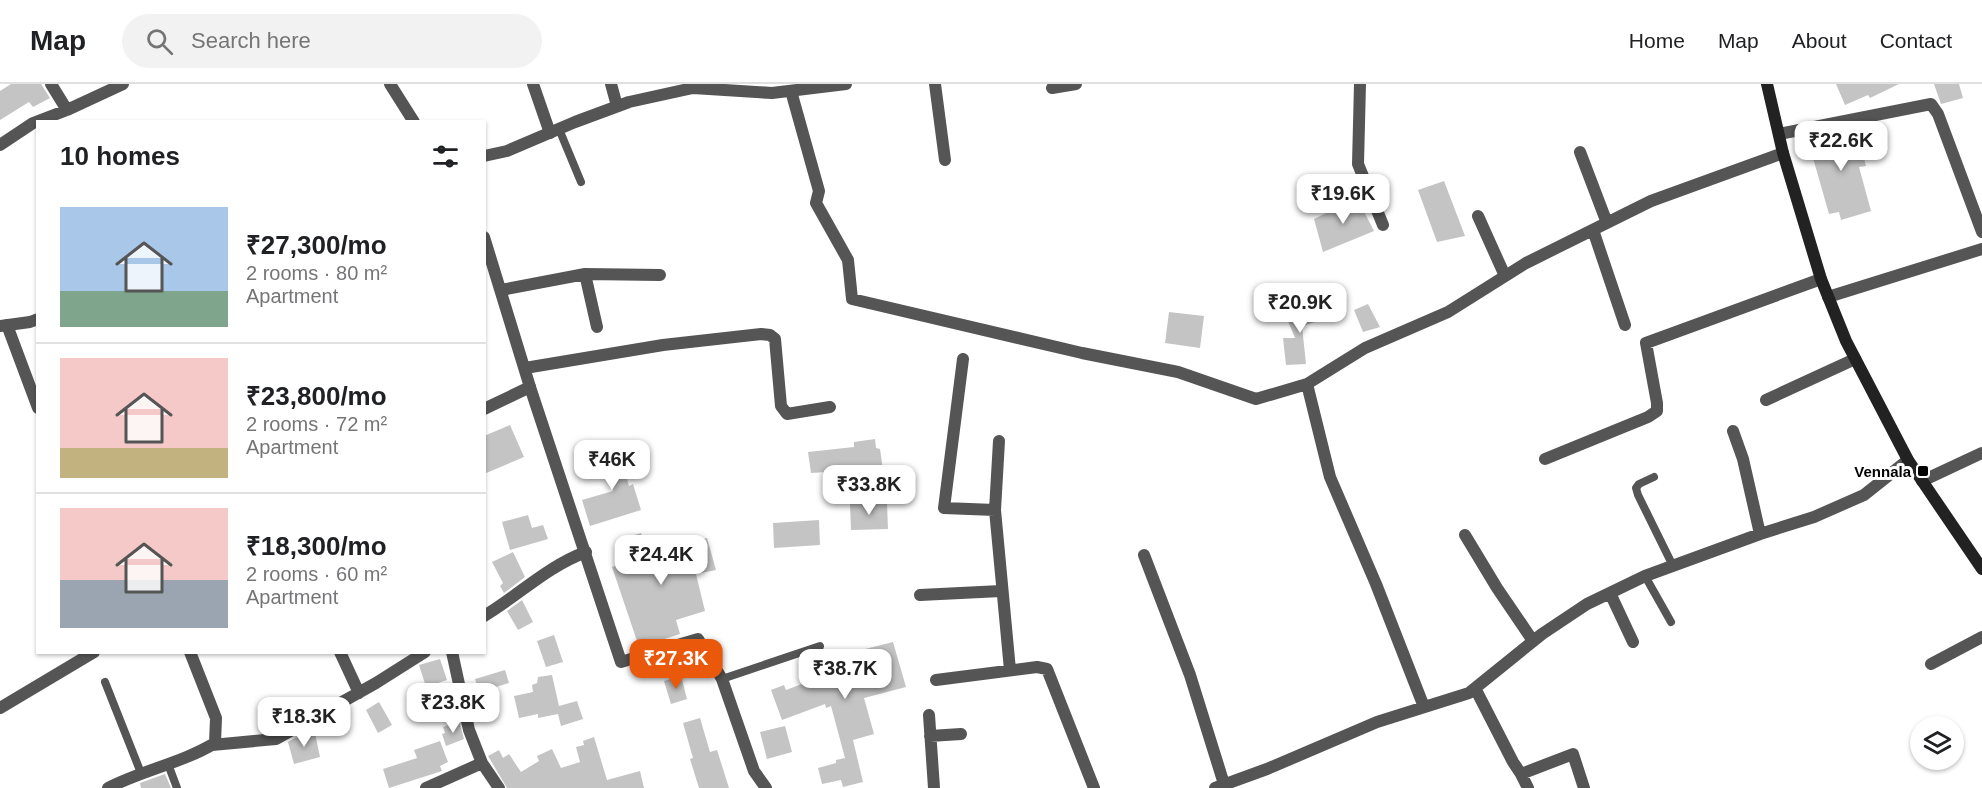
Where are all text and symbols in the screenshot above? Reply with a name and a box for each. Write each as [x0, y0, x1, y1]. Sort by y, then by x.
search box [122, 14, 542, 68]
text: Map [30, 25, 86, 56]
icon: search [143, 25, 176, 58]
text: Search here [191, 28, 311, 53]
text: Home [1629, 29, 1685, 52]
text: Map [1718, 29, 1759, 52]
text: About [1792, 29, 1847, 52]
text: Contact [1880, 29, 1952, 52]
pin: ₹22.6K [1792, 121, 1890, 172]
text: ₹22.6K [1809, 129, 1873, 151]
icon: filters [429, 140, 462, 173]
text: 10 homes [60, 141, 180, 171]
pin: ₹19.6K [1294, 174, 1392, 225]
text: ₹19.6K [1311, 182, 1375, 204]
text: ₹27,300/mo [246, 230, 387, 260]
icon: home [108, 231, 180, 303]
text: 2 rooms · 80 m² [246, 262, 387, 284]
pin: ₹20.9K [1251, 283, 1349, 334]
text: Apartment [246, 285, 338, 307]
text: ₹20.9K [1268, 291, 1332, 313]
text: ₹23,800/mo [246, 381, 387, 411]
icon: home [108, 382, 180, 454]
text: 2 rooms · 72 m² [246, 413, 387, 435]
text: Apartment [246, 436, 338, 458]
pin: ₹46K [576, 440, 648, 491]
text: ₹46K [588, 448, 636, 470]
place label: Vennala [1854, 463, 1912, 480]
marker: Vennala [1916, 464, 1930, 478]
pin: ₹33.8K [820, 465, 918, 516]
text: ₹33.8K [837, 473, 901, 495]
text: ₹18,300/mo [246, 531, 387, 561]
icon: home [108, 532, 180, 604]
pin: ₹24.4K [612, 535, 710, 586]
text: ₹24.4K [629, 543, 693, 565]
text: 2 rooms · 60 m² [246, 563, 387, 585]
text: Apartment [246, 586, 338, 608]
pin: ₹27.3K [627, 639, 725, 690]
text: ₹27.3K [644, 647, 708, 669]
pin: ₹38.7K [796, 649, 894, 700]
text: ₹38.7K [813, 657, 877, 679]
pin: ₹23.8K [404, 683, 502, 734]
text: ₹23.8K [421, 691, 485, 713]
pin: ₹18.3K [255, 697, 353, 748]
text: ₹18.3K [272, 705, 336, 727]
map controls [1910, 716, 1964, 770]
button: layers [1910, 716, 1964, 770]

